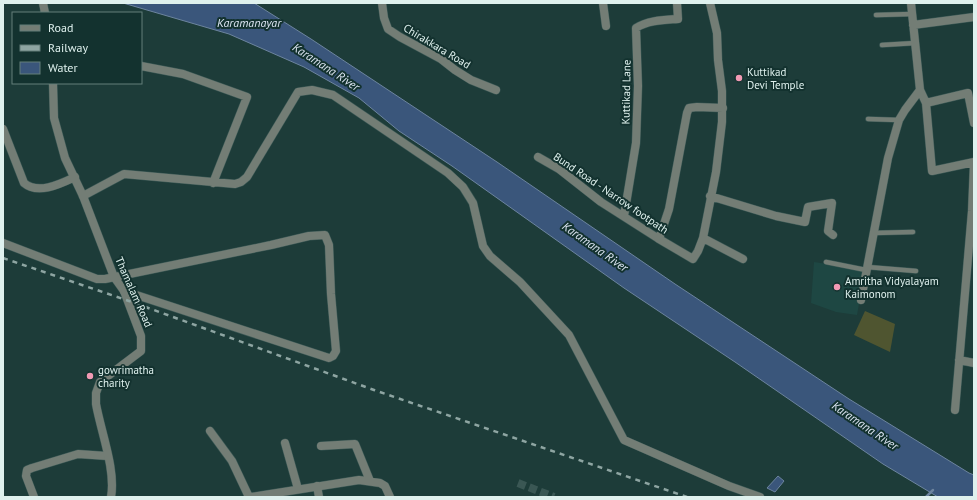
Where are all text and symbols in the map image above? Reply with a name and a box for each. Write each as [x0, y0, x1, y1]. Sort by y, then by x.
legend [12, 12, 142, 84]
water label: Karamanayar [217, 15, 282, 30]
text: Road [48, 20, 73, 35]
street label: Chirakkara Road [401, 20, 473, 72]
water label: Karamana River [290, 39, 363, 94]
text: Railway [48, 40, 88, 55]
street label: Kuttikad Lane [618, 59, 634, 125]
text: Water [48, 60, 78, 75]
place label: Kuttikad Devi Temple [747, 65, 805, 92]
marker: Kuttikad Devi Temple [734, 73, 744, 83]
street label: Bund Road - Narrow footpath [551, 149, 671, 237]
water label: Karamana River [559, 218, 632, 275]
street label: Thamalam Road [112, 255, 156, 330]
place label: Amritha Vidyalayam Kaimonom [845, 274, 939, 301]
marker: Amritha Vidyalayam Kaimonom [832, 282, 842, 292]
place label: gowrimatha charity [98, 363, 154, 390]
marker: gowrimatha charity [85, 371, 95, 381]
water label: Karamana River [829, 398, 902, 454]

